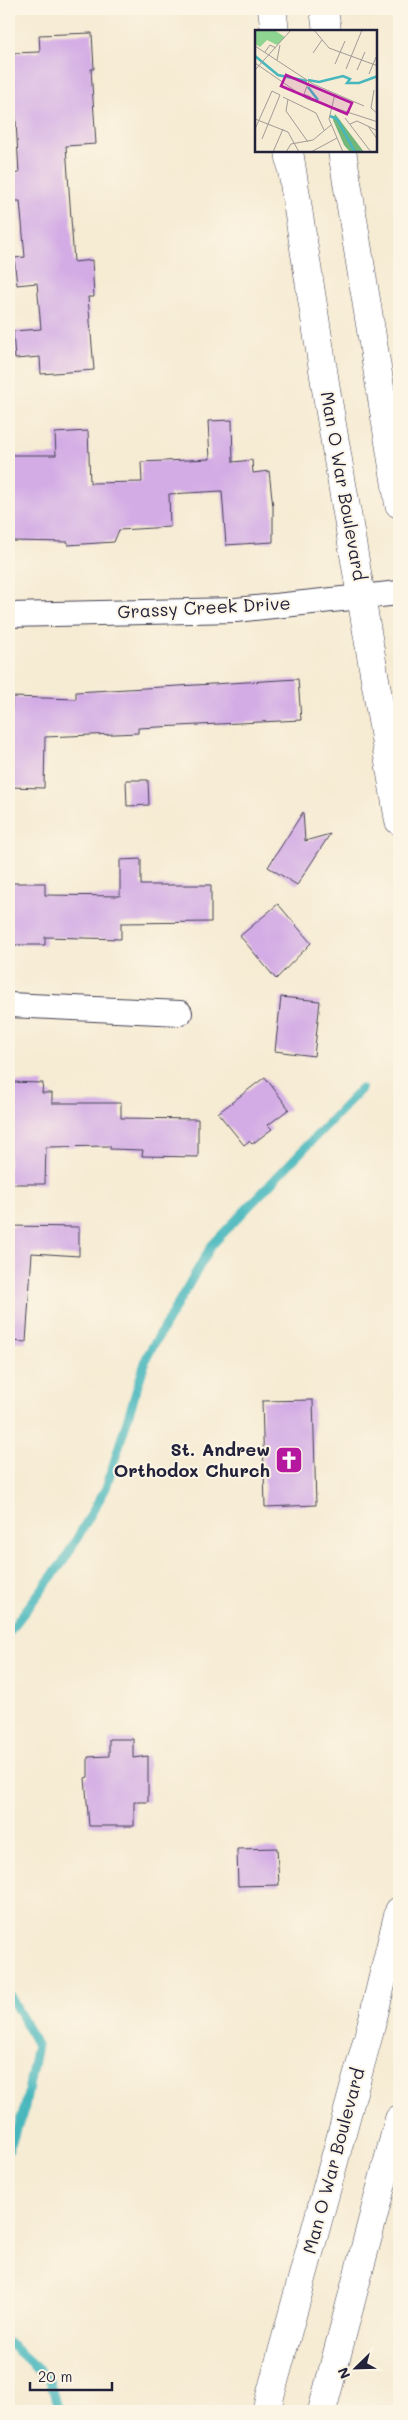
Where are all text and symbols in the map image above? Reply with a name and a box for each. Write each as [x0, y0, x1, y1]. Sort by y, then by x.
inset map [255, 30, 378, 152]
street label: Man O War Boulevard [316, 389, 372, 582]
street label: Grassy Creek Drive [117, 590, 291, 624]
place label: St. Andrew Orthodox Church [114, 1437, 270, 1482]
church icon: St. Andrew Orthodox Church [274, 1445, 304, 1475]
street label: Man O War Boulevard [297, 2065, 369, 2256]
north arrow [330, 2342, 380, 2392]
scale bar [30, 2360, 112, 2392]
text: N [333, 2365, 354, 2382]
text: 20 m [38, 2366, 72, 2386]

